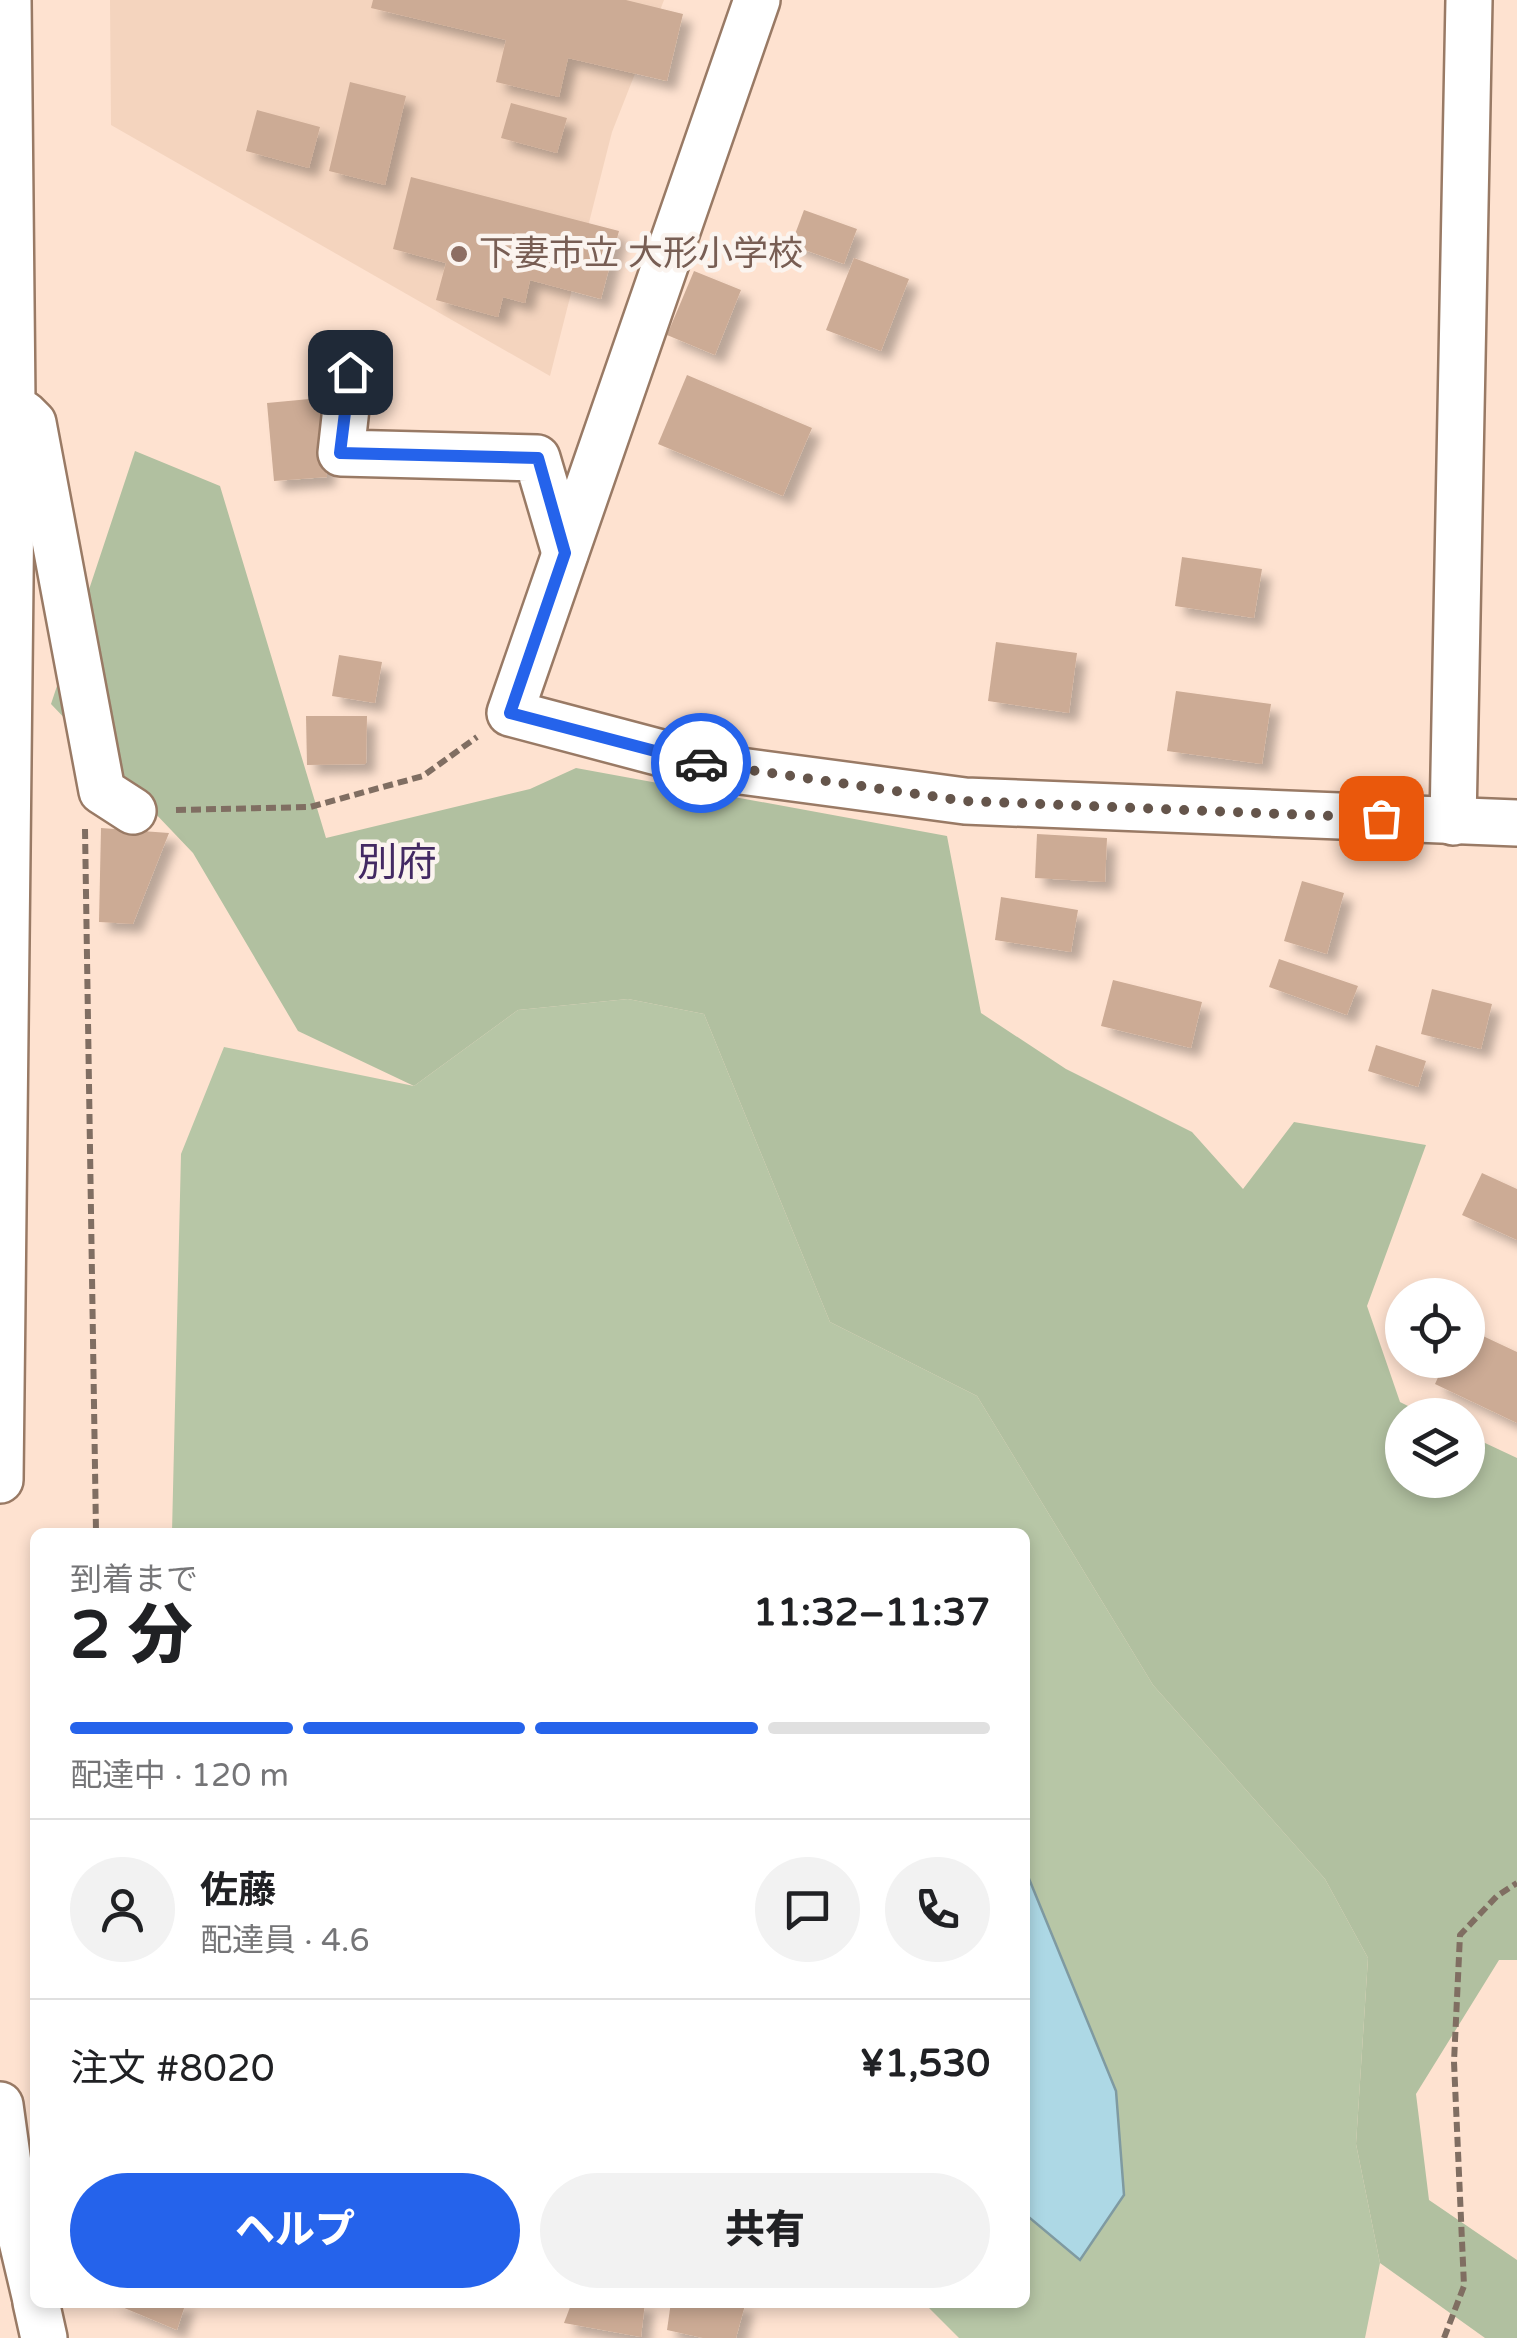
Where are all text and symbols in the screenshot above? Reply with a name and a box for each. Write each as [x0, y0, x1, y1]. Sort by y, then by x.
place label: 下妻市立 大形小学校 [479, 233, 803, 275]
marker: 下妻市立 大形小学校 [448, 243, 470, 265]
pin [308, 330, 393, 415]
icon: home [323, 345, 378, 400]
courier [651, 713, 751, 813]
icon: car [674, 736, 729, 791]
pin [1339, 776, 1424, 861]
icon: bag [1354, 791, 1409, 846]
district label: 別府 [357, 839, 437, 887]
map controls [1385, 1278, 1485, 1498]
button: locate [1385, 1278, 1485, 1378]
button: layers [1385, 1398, 1485, 1498]
text: 到着まで [70, 1561, 198, 1599]
text: 11:32–11:37 [753, 1590, 990, 1636]
text: 2 分 [70, 1597, 193, 1676]
text: 配達中 · 120 m [70, 1757, 289, 1795]
button: person [70, 1857, 175, 1962]
button: chat [755, 1857, 860, 1962]
button: phone [885, 1857, 990, 1962]
text: 佐藤 [200, 1868, 276, 1914]
text: 配達員 · 4.6 [200, 1922, 369, 1960]
text: ¥1,530 [860, 2041, 990, 2087]
text: 注文 #8020 [70, 2046, 275, 2092]
button: ヘルプ [70, 2173, 520, 2288]
button: 共有 [540, 2173, 990, 2288]

